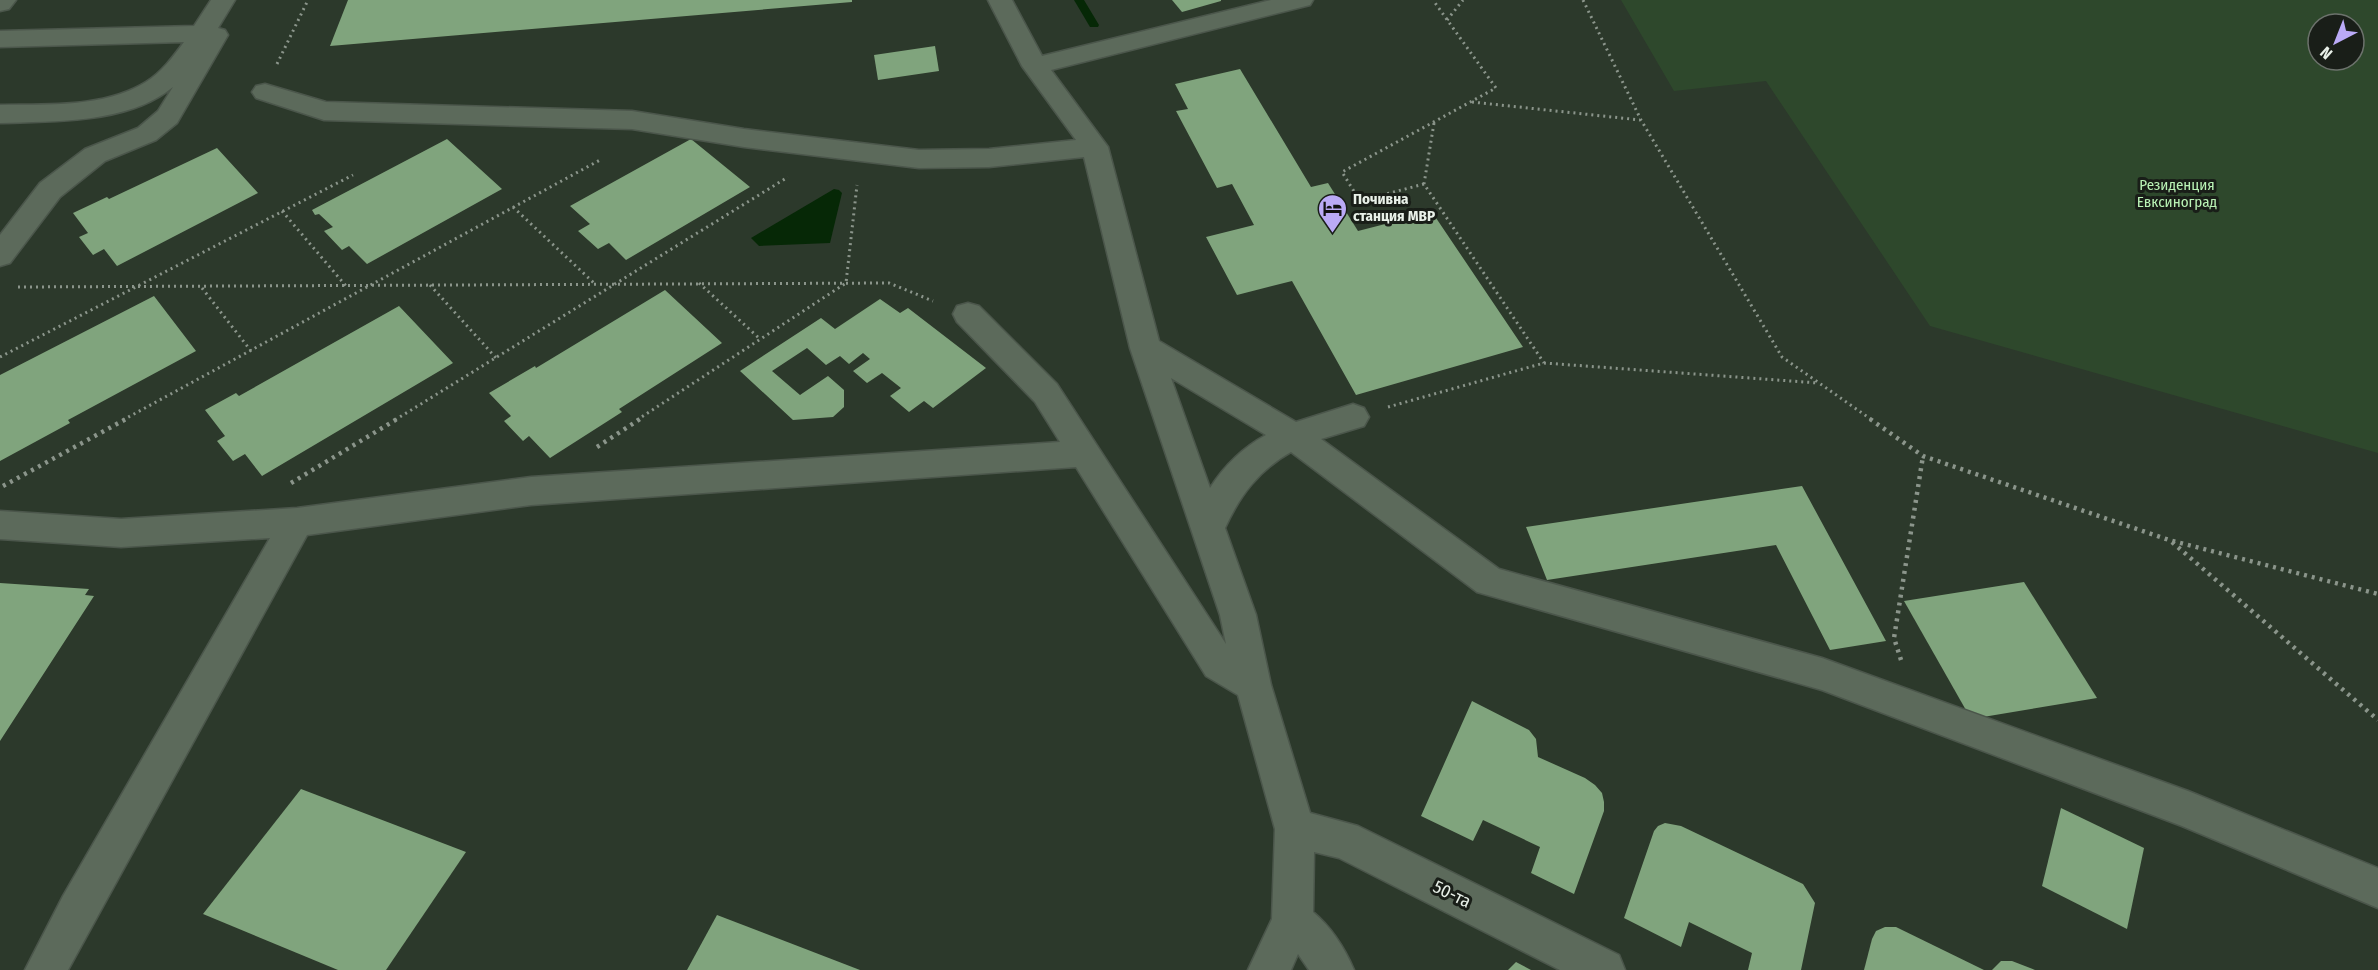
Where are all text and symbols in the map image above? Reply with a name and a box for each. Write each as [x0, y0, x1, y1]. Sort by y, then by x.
north arrow [2306, 12, 2366, 72]
text: N [2316, 43, 2336, 63]
park label: Резиденция Евксиноград [2137, 176, 2217, 211]
place label: Почивна станция МВР [1353, 190, 1435, 225]
hotel icon: Почивна станция МВР [1316, 192, 1348, 234]
street label: 50-та [1429, 875, 1475, 913]

